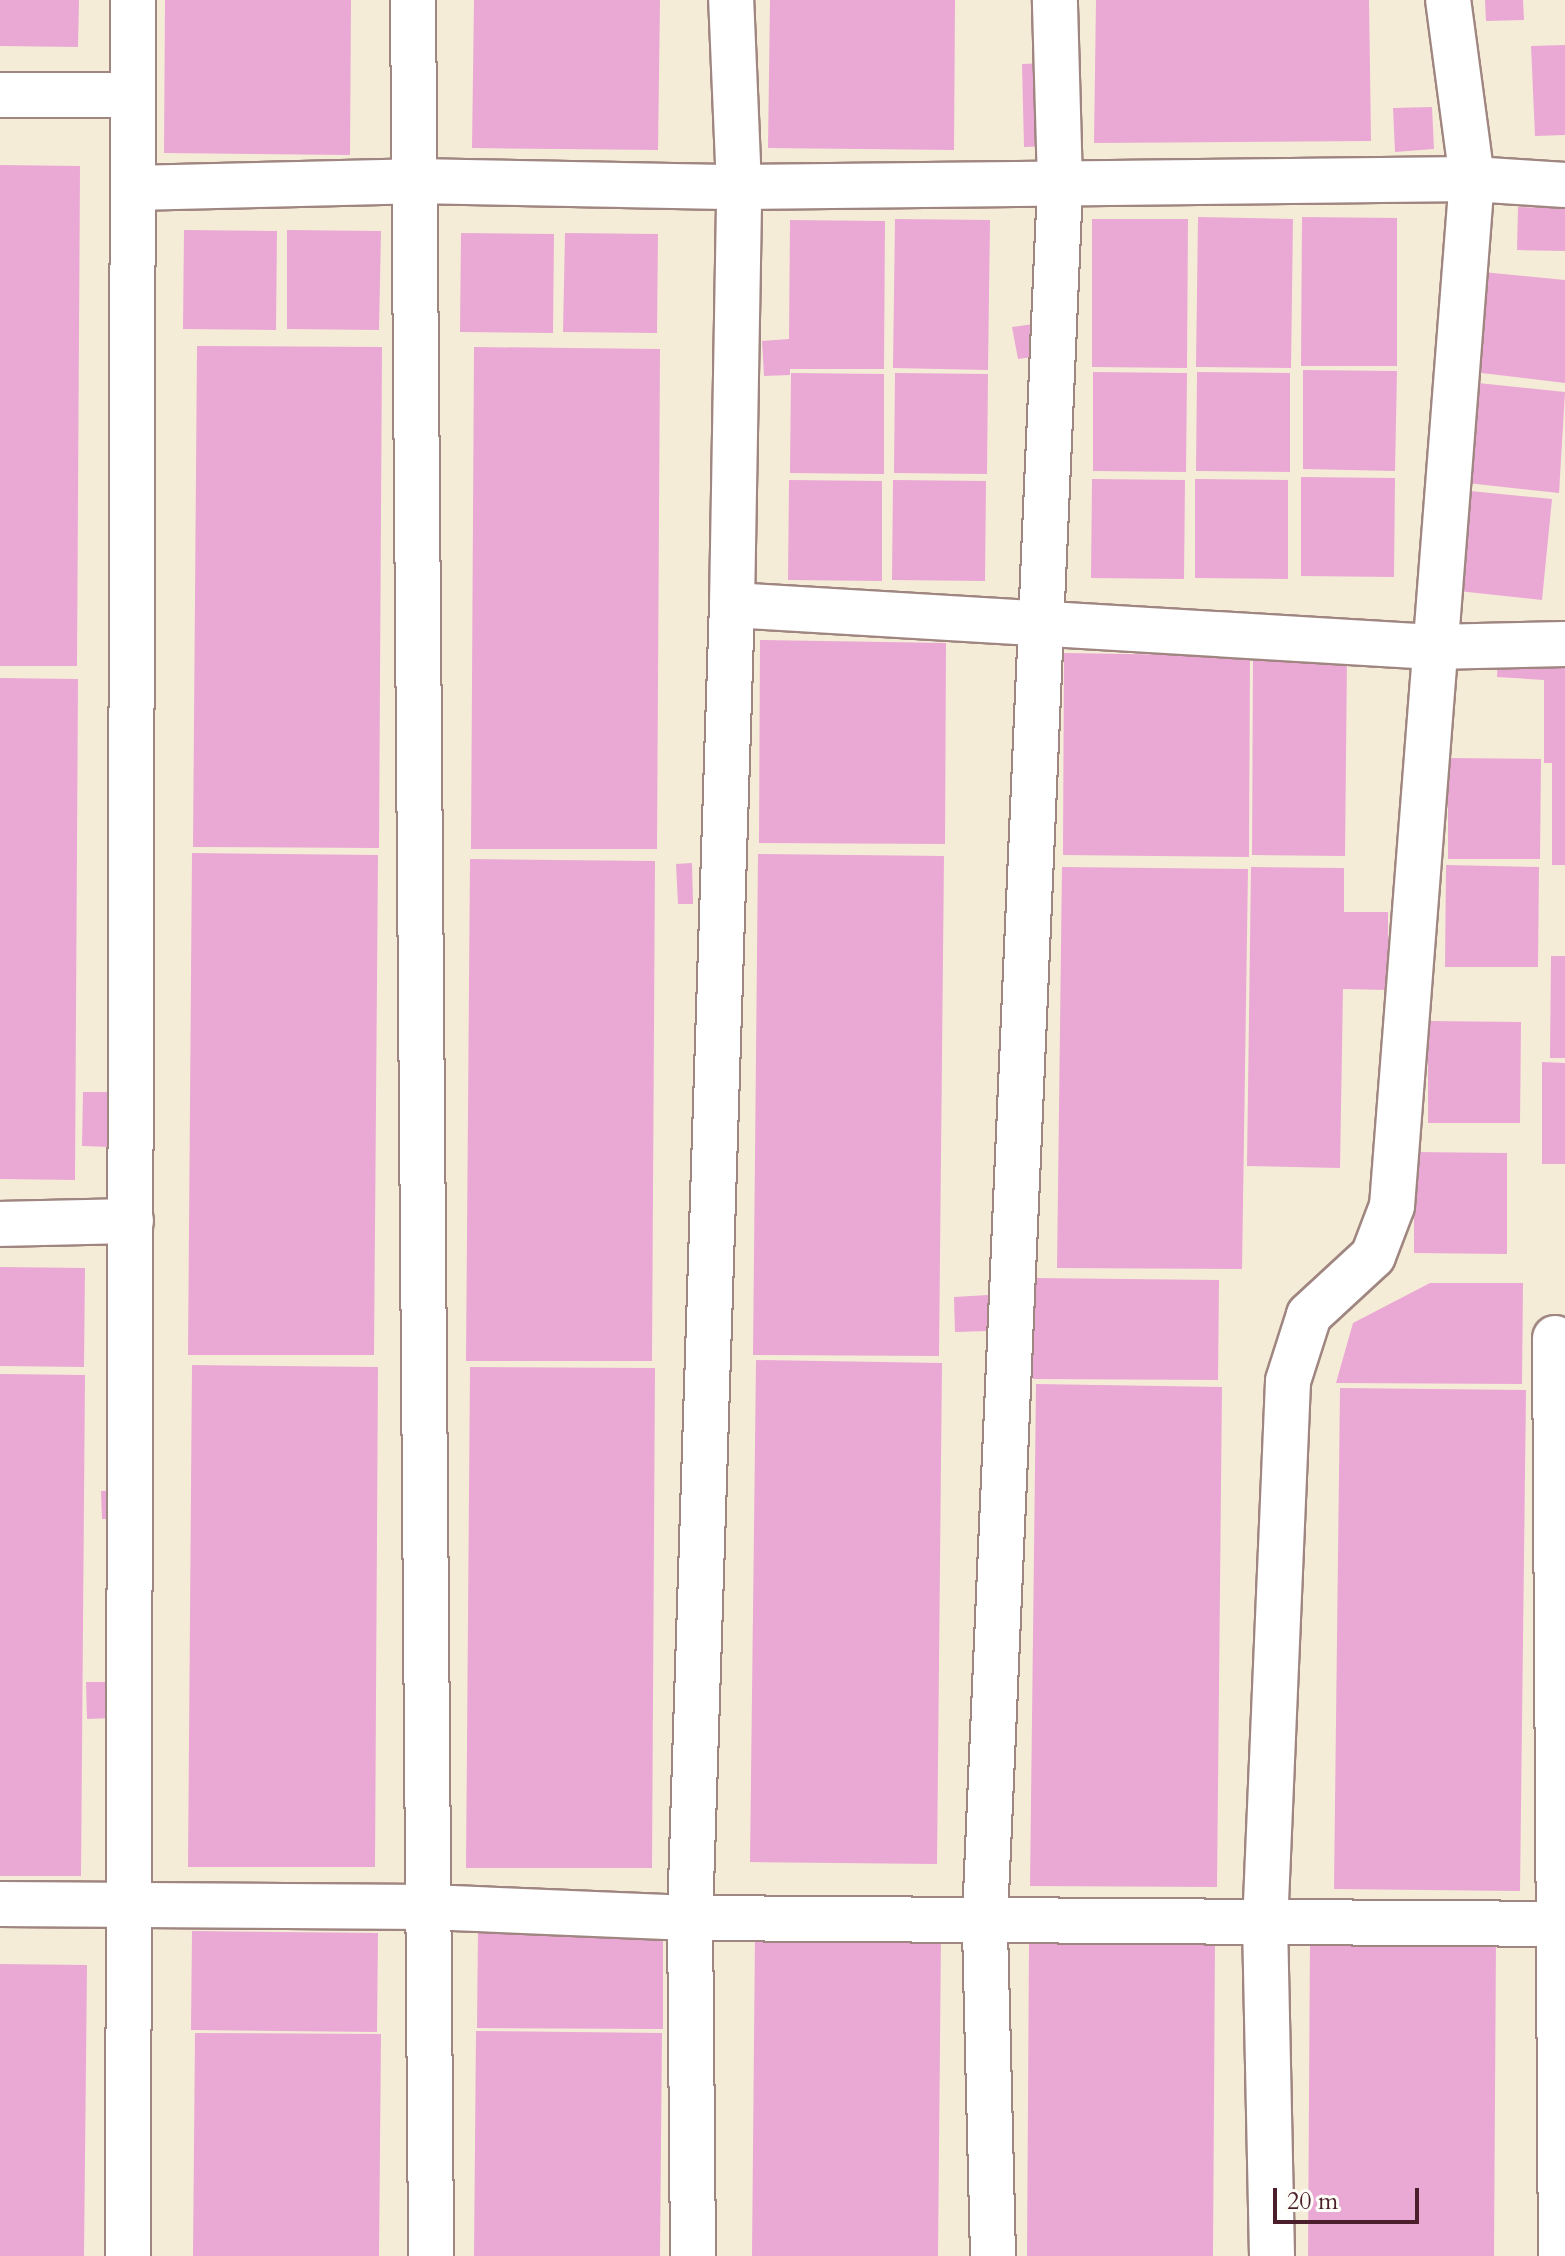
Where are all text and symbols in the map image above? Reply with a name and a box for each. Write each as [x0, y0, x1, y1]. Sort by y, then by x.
scale bar [1277, 2172, 1423, 2222]
text: 20 m [1287, 2185, 1338, 2218]

